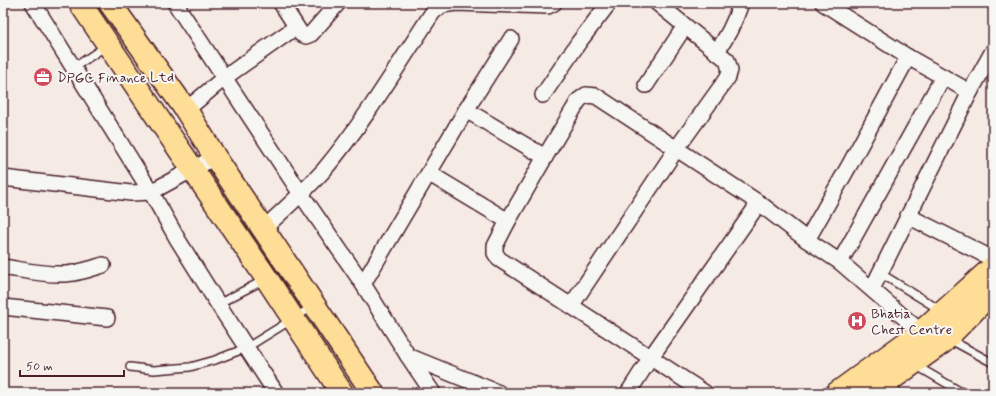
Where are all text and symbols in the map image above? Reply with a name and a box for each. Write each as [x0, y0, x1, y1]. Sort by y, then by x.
office icon: DPGC Finance Ltd [32, 66, 54, 88]
place label: DPGC Finance Ltd [57, 69, 174, 87]
place label: Bhatia Chest Centre [871, 305, 952, 339]
hospital icon: Bhatia Chest Centre [846, 310, 868, 332]
scale bar [20, 352, 124, 378]
text: 50 m [26, 359, 53, 375]

